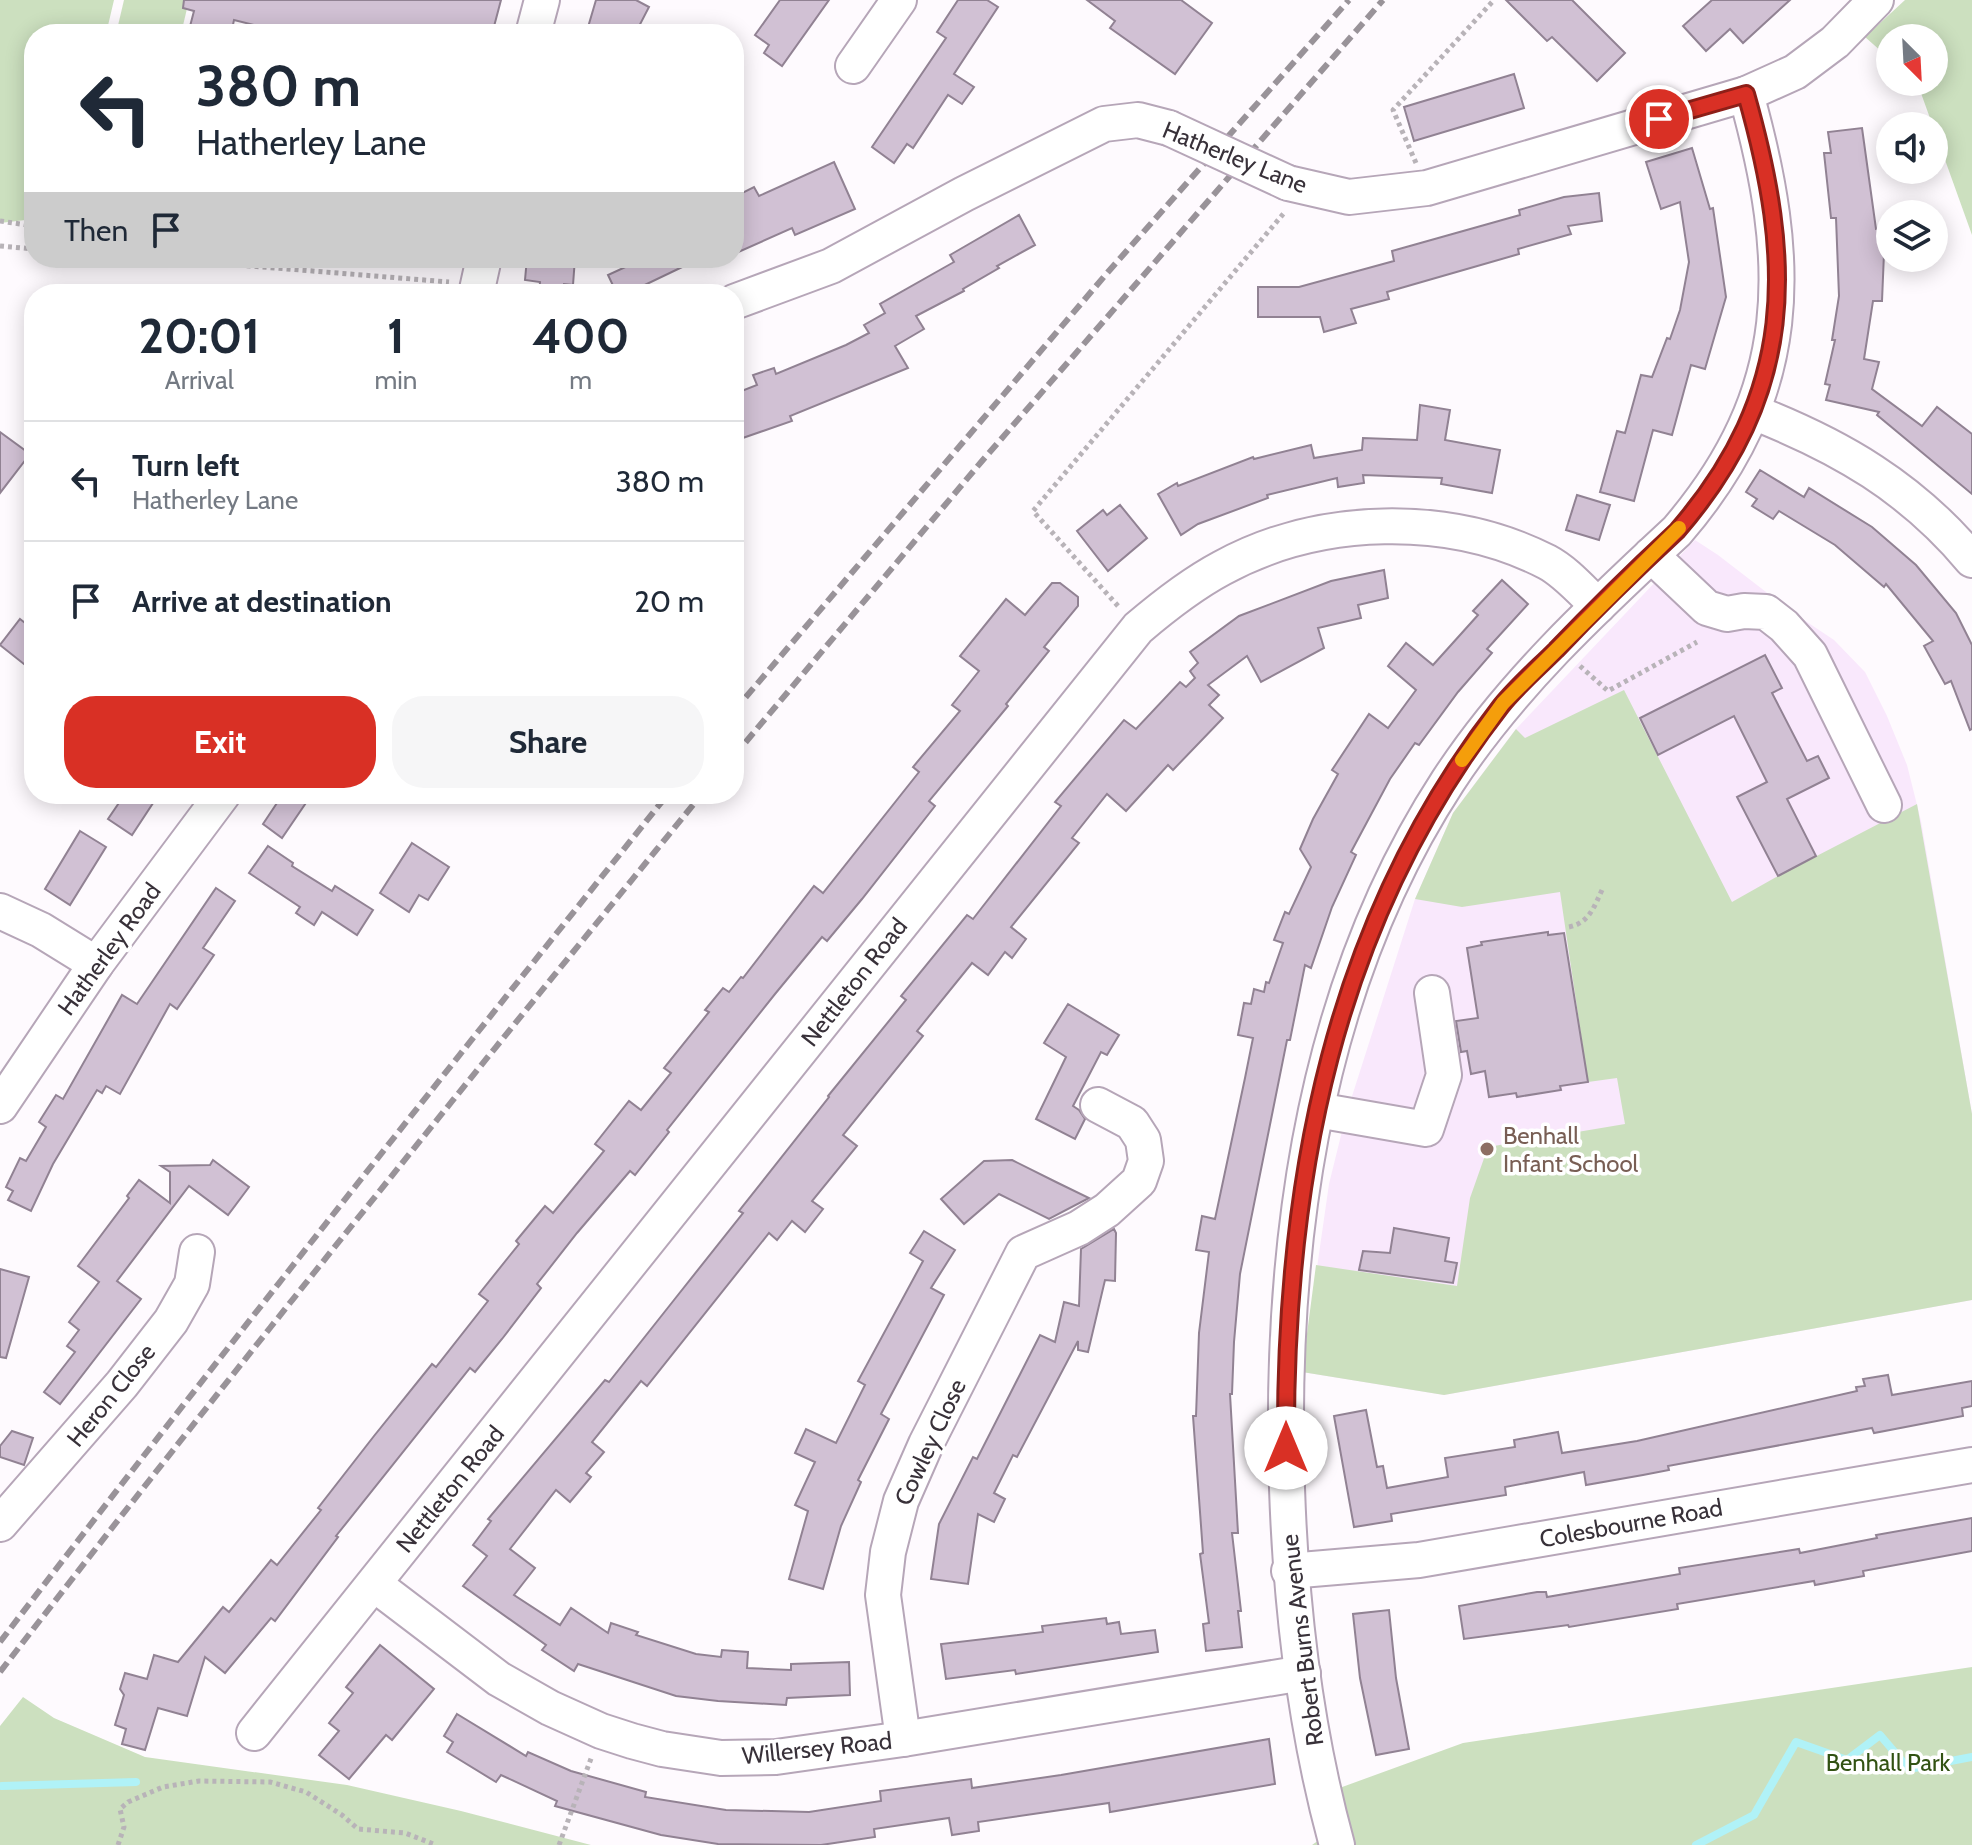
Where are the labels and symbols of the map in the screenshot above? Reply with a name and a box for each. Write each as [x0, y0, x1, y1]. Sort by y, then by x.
north arrow [1876, 24, 1948, 96]
pin [1625, 85, 1693, 153]
street label: Hatherley Lane [1158, 115, 1312, 199]
street label: Hatherley Road [51, 877, 167, 1021]
street label: Nettleton Road [795, 912, 913, 1052]
place label: Benhall Infant School [1503, 1121, 1639, 1178]
marker: Benhall Infant School [1478, 1140, 1496, 1158]
street label: Heron Close [61, 1338, 161, 1452]
street label: Cowley Close [888, 1374, 972, 1510]
position arrow [1244, 1406, 1328, 1490]
street label: Nettleton Road [390, 1420, 510, 1558]
street label: Colesbourne Road [1537, 1493, 1725, 1553]
street label: Robert Burns Avenue [1275, 1532, 1329, 1748]
street label: Willersey Road [741, 1726, 893, 1770]
park label: Benhall Park [1826, 1748, 1951, 1777]

